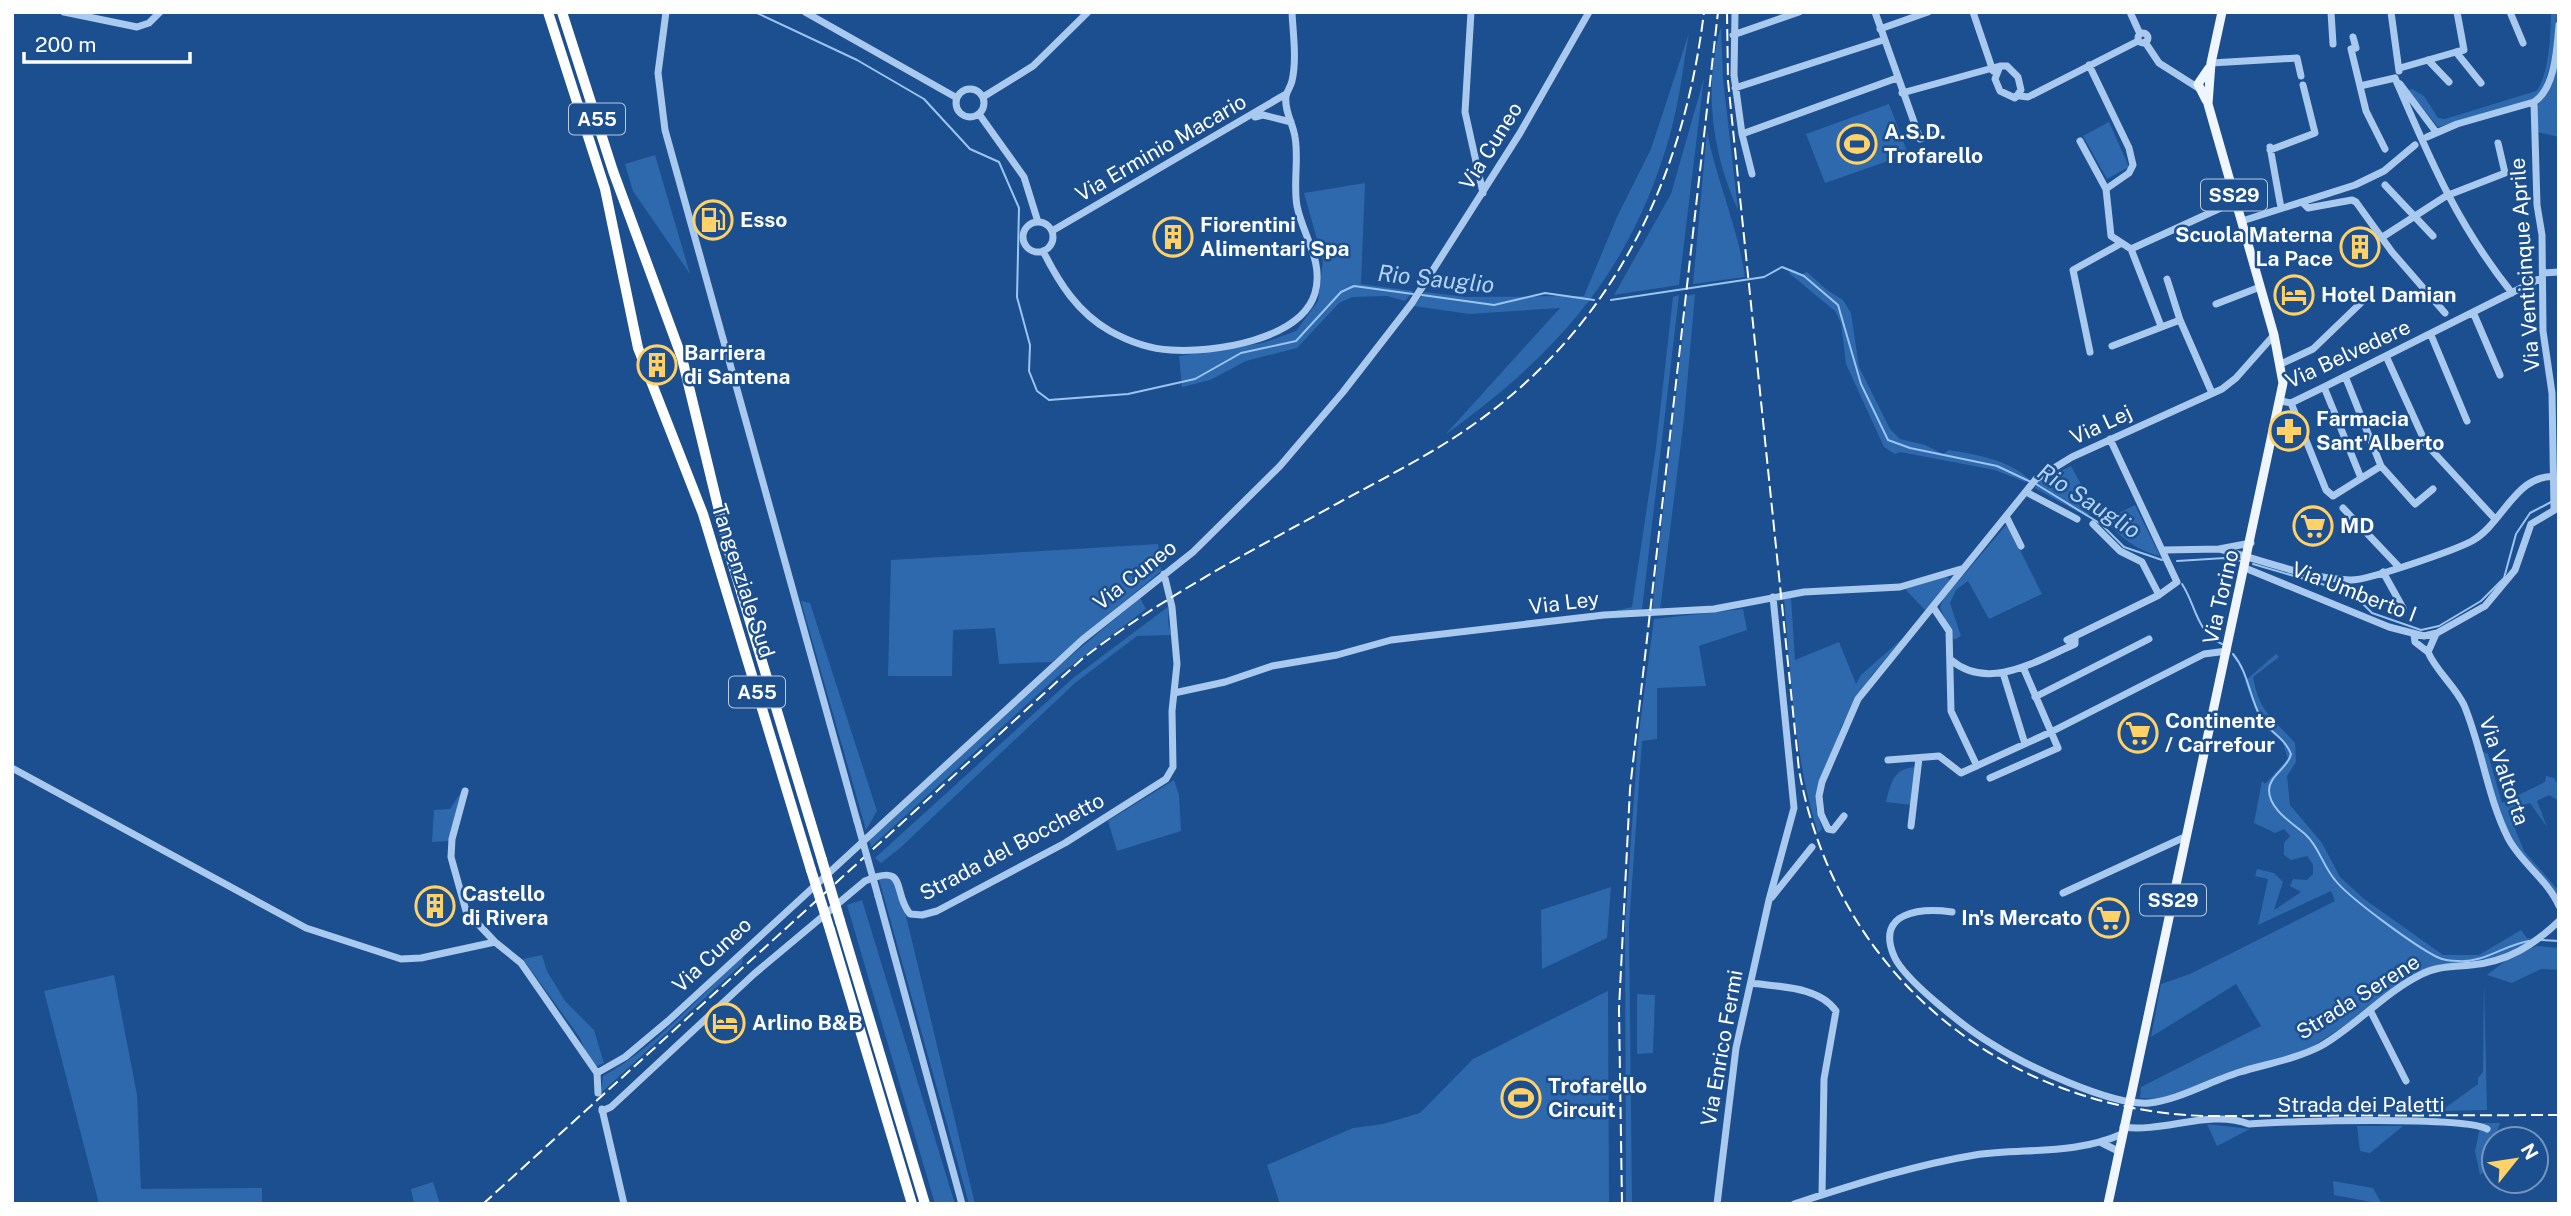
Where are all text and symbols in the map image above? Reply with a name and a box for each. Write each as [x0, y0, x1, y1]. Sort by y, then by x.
scale bar [24, 21, 191, 65]
text: 200 m [35, 32, 96, 57]
street label: Via Erminio Macario [1071, 88, 1251, 207]
street label: Via Cuneo [1454, 97, 1527, 194]
road number: A55 [569, 104, 625, 134]
place label: A.S.D. Trofarello [1884, 119, 1983, 168]
sports icon: A.S.D. Trofarello [1836, 123, 1878, 165]
street label: Via Venticinque Aprile [2505, 157, 2544, 373]
road number: SS29 [2201, 180, 2267, 210]
fuel station icon: Esso [692, 199, 734, 241]
place label: Esso [740, 207, 787, 232]
place label: Fiorentini Alimentari Spa [1200, 212, 1349, 261]
building icon: Fiorentini Alimentari Spa [1152, 216, 1194, 258]
place label: Scuola Materna La Pace [2175, 222, 2333, 271]
building icon: Scuola Materna La Pace [2339, 226, 2381, 268]
water label: Rio Sauglio [1376, 259, 1496, 298]
hotel icon: Hotel Damian [2273, 274, 2315, 316]
place label: Hotel Damian [2321, 282, 2457, 307]
street label: Via Belvedere [2281, 314, 2414, 393]
place label: Barriera di Santena [684, 340, 790, 389]
building icon: Barriera di Santena [636, 344, 678, 386]
street label: Via Lej [2066, 399, 2136, 450]
place label: Farmacia Sant'Alberto [2316, 406, 2444, 455]
pharmacy icon: Farmacia Sant'Alberto [2268, 410, 2310, 452]
water label: Rio Sauglio [2033, 457, 2146, 544]
street label: Tangenziale Sud [707, 501, 780, 661]
supermarket icon: MD [2292, 505, 2334, 547]
place label: MD [2340, 513, 2374, 538]
street label: Via Cuneo [1088, 534, 1181, 615]
street label: Via Torino [2197, 547, 2244, 647]
street label: Via Umberto I [2288, 556, 2420, 627]
street label: Via Ley [1527, 586, 1601, 619]
road number: A55 [729, 677, 785, 708]
place label: Continente / Carrefour [2165, 708, 2276, 757]
supermarket icon: Continente / Carrefour [2117, 712, 2159, 754]
street label: Via Valtorta [2474, 713, 2535, 828]
street label: Strada del Bocchetto [915, 787, 1108, 906]
place label: Castello di Rivera [462, 881, 548, 930]
building icon: Castello di Rivera [414, 885, 456, 927]
road number: SS29 [2140, 885, 2206, 916]
supermarket icon: In's Mercato [2088, 897, 2130, 939]
place label: In's Mercato [1961, 905, 2082, 930]
street label: Via Cuneo [667, 912, 756, 997]
street label: Strada Serene [2292, 949, 2424, 1044]
street label: Via Enrico Fermi [1695, 968, 1748, 1128]
hotel icon: Arlino B&B [704, 1002, 746, 1044]
place label: Arlino B&B [752, 1010, 863, 1035]
place label: Trofarello Circuit [1548, 1073, 1647, 1122]
sports icon: Trofarello Circuit [1500, 1077, 1542, 1119]
street label: Strada dei Paletti [2277, 1092, 2445, 1117]
north arrow [2480, 1125, 2550, 1195]
text: N [2516, 1140, 2543, 1163]

